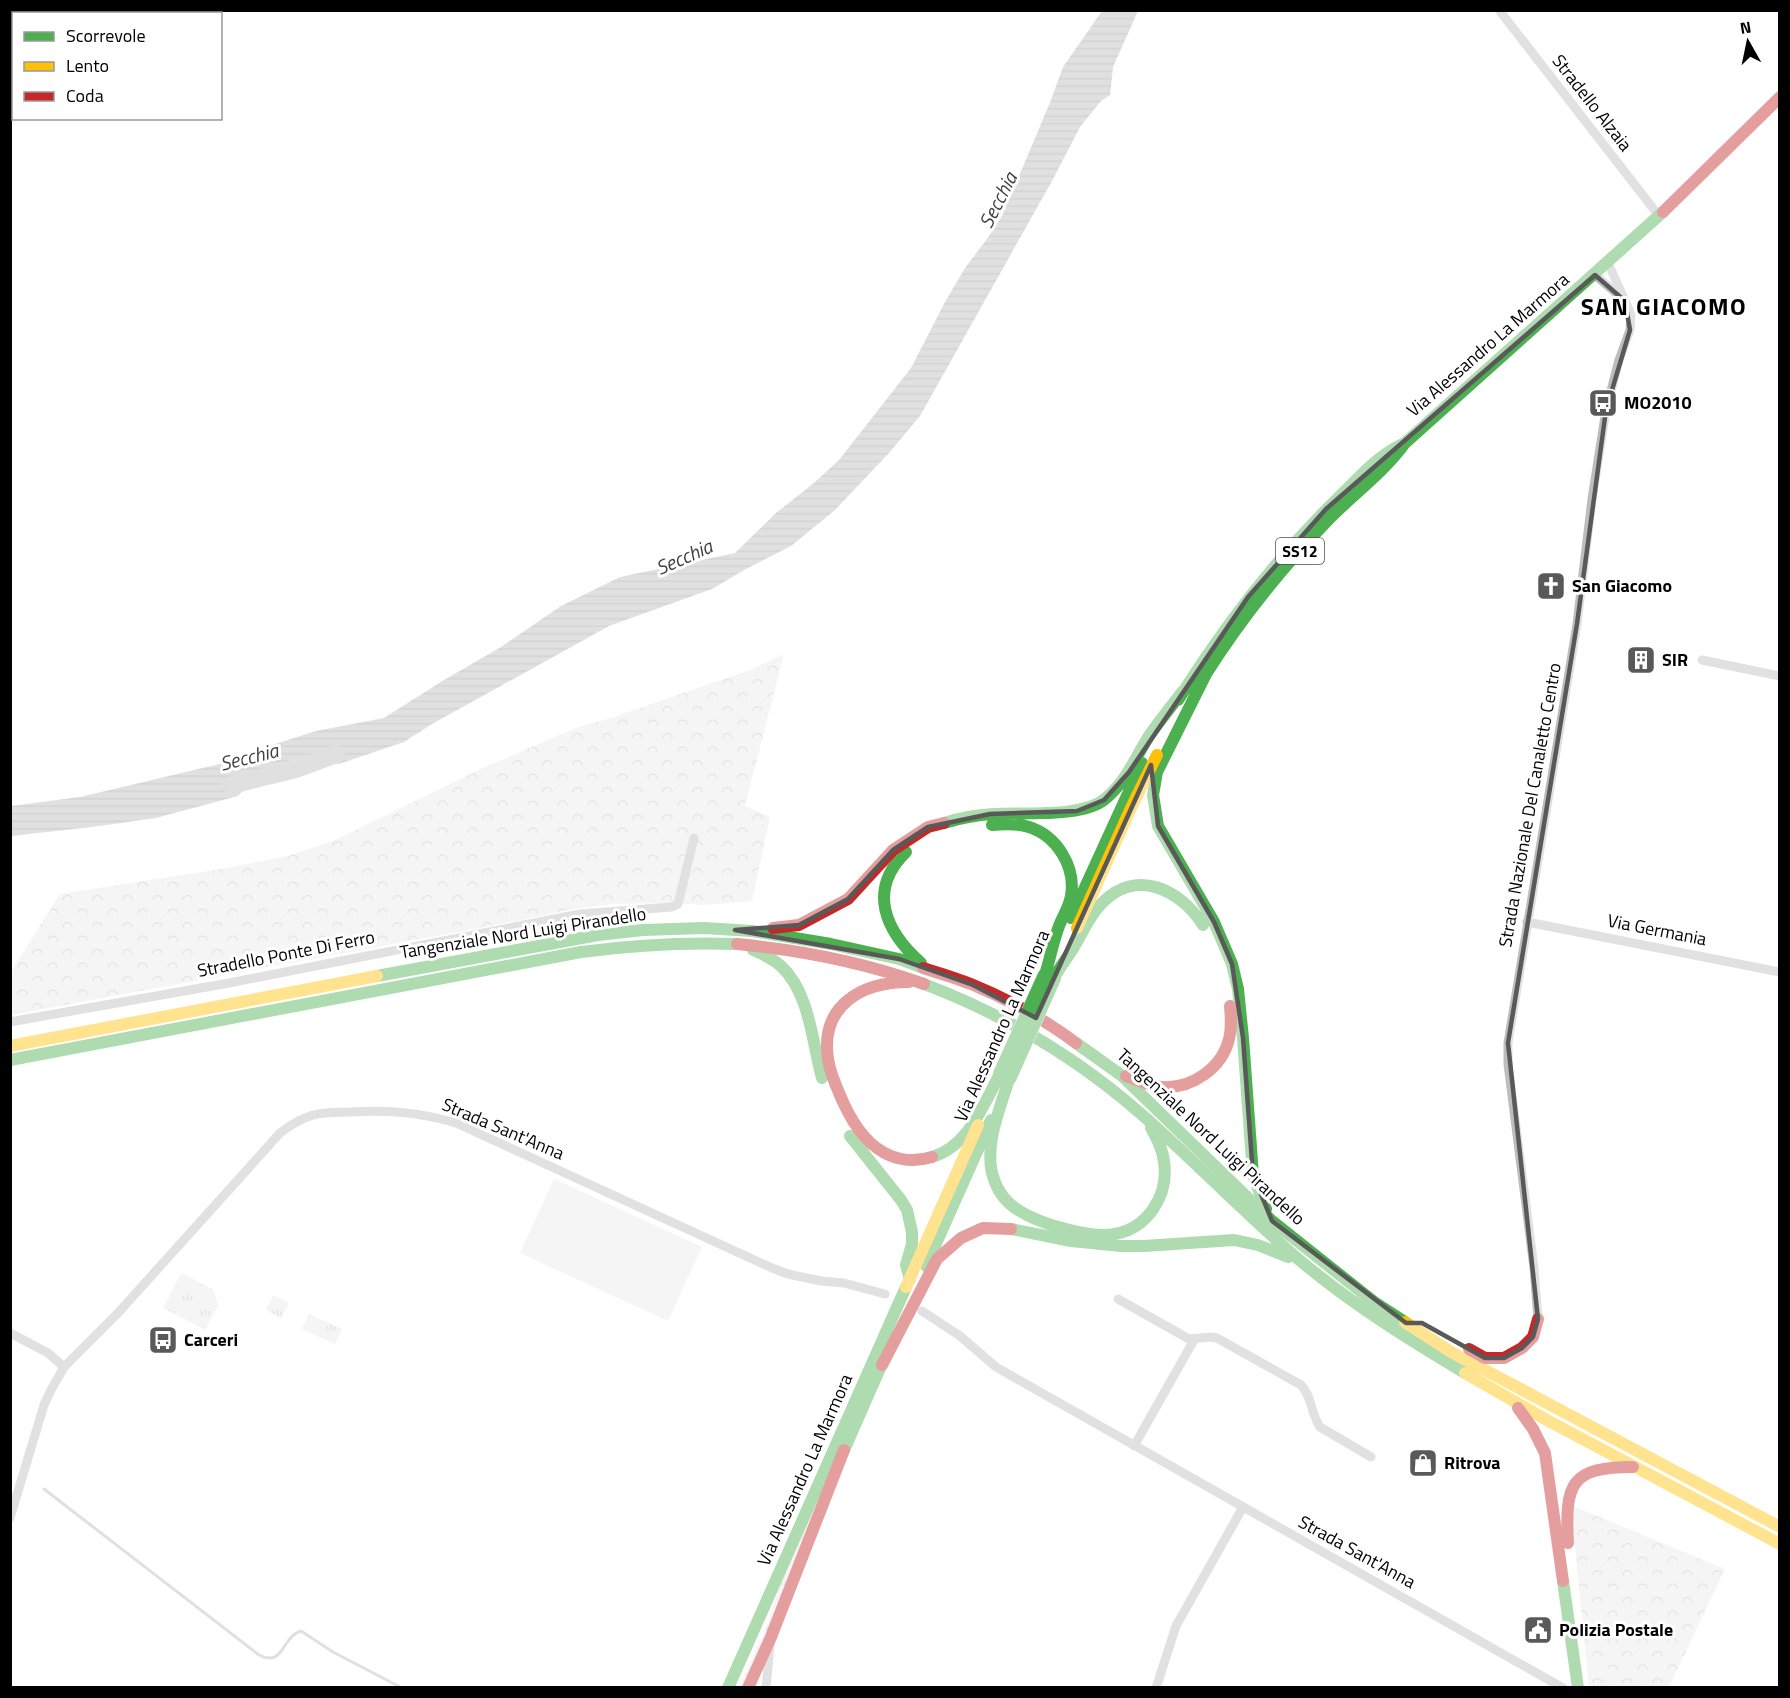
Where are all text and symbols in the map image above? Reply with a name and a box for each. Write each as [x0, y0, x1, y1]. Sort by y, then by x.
legend [12, 12, 222, 120]
north arrow [1718, 12, 1778, 72]
text: N [1738, 14, 1753, 40]
text: Scorrevole [66, 22, 145, 49]
street label: Stradello Alzaia [1546, 48, 1639, 157]
text: Lento [66, 52, 109, 79]
text: Coda [66, 82, 104, 109]
water label: Secchia [970, 165, 1025, 233]
street label: Via Alessandro La Marmora [1400, 266, 1575, 423]
district label: SAN GIACOMO [1581, 288, 1747, 324]
bus stop icon: MO2010 [1587, 387, 1619, 419]
place label: MO2010 [1624, 389, 1692, 416]
water label: Secchia [650, 530, 718, 583]
road number: SS12 [1276, 538, 1324, 564]
church icon: San Giacomo [1535, 570, 1567, 602]
place label: San Giacomo [1572, 572, 1672, 599]
building icon: SIR [1625, 644, 1657, 676]
place label: SIR [1662, 646, 1688, 673]
street label: Strada Nazionale Del Canaletto Centro [1491, 661, 1568, 949]
water label: Secchia [216, 734, 282, 779]
street label: Tangenziale Nord Luigi Pirandello [398, 900, 648, 965]
street label: Via Germania [1605, 907, 1709, 952]
street label: Stradello Ponte Di Ferro [195, 923, 377, 984]
street label: Via Alessandro La Marmora [947, 925, 1056, 1126]
street label: Tangenziale Nord Luigi Pirandello [1111, 1042, 1312, 1231]
street label: Strada Sant'Anna [438, 1091, 568, 1166]
bus stop icon: Carceri [147, 1324, 179, 1356]
place label: Carceri [184, 1326, 238, 1353]
street label: Via Alessandro La Marmora [750, 1369, 859, 1570]
shop icon: Ritrova [1407, 1447, 1439, 1479]
place label: Ritrova [1444, 1449, 1501, 1476]
street label: Strada Sant'Anna [1294, 1508, 1421, 1595]
public building icon: Polizia Postale [1522, 1614, 1554, 1646]
place label: Polizia Postale [1559, 1616, 1673, 1643]

